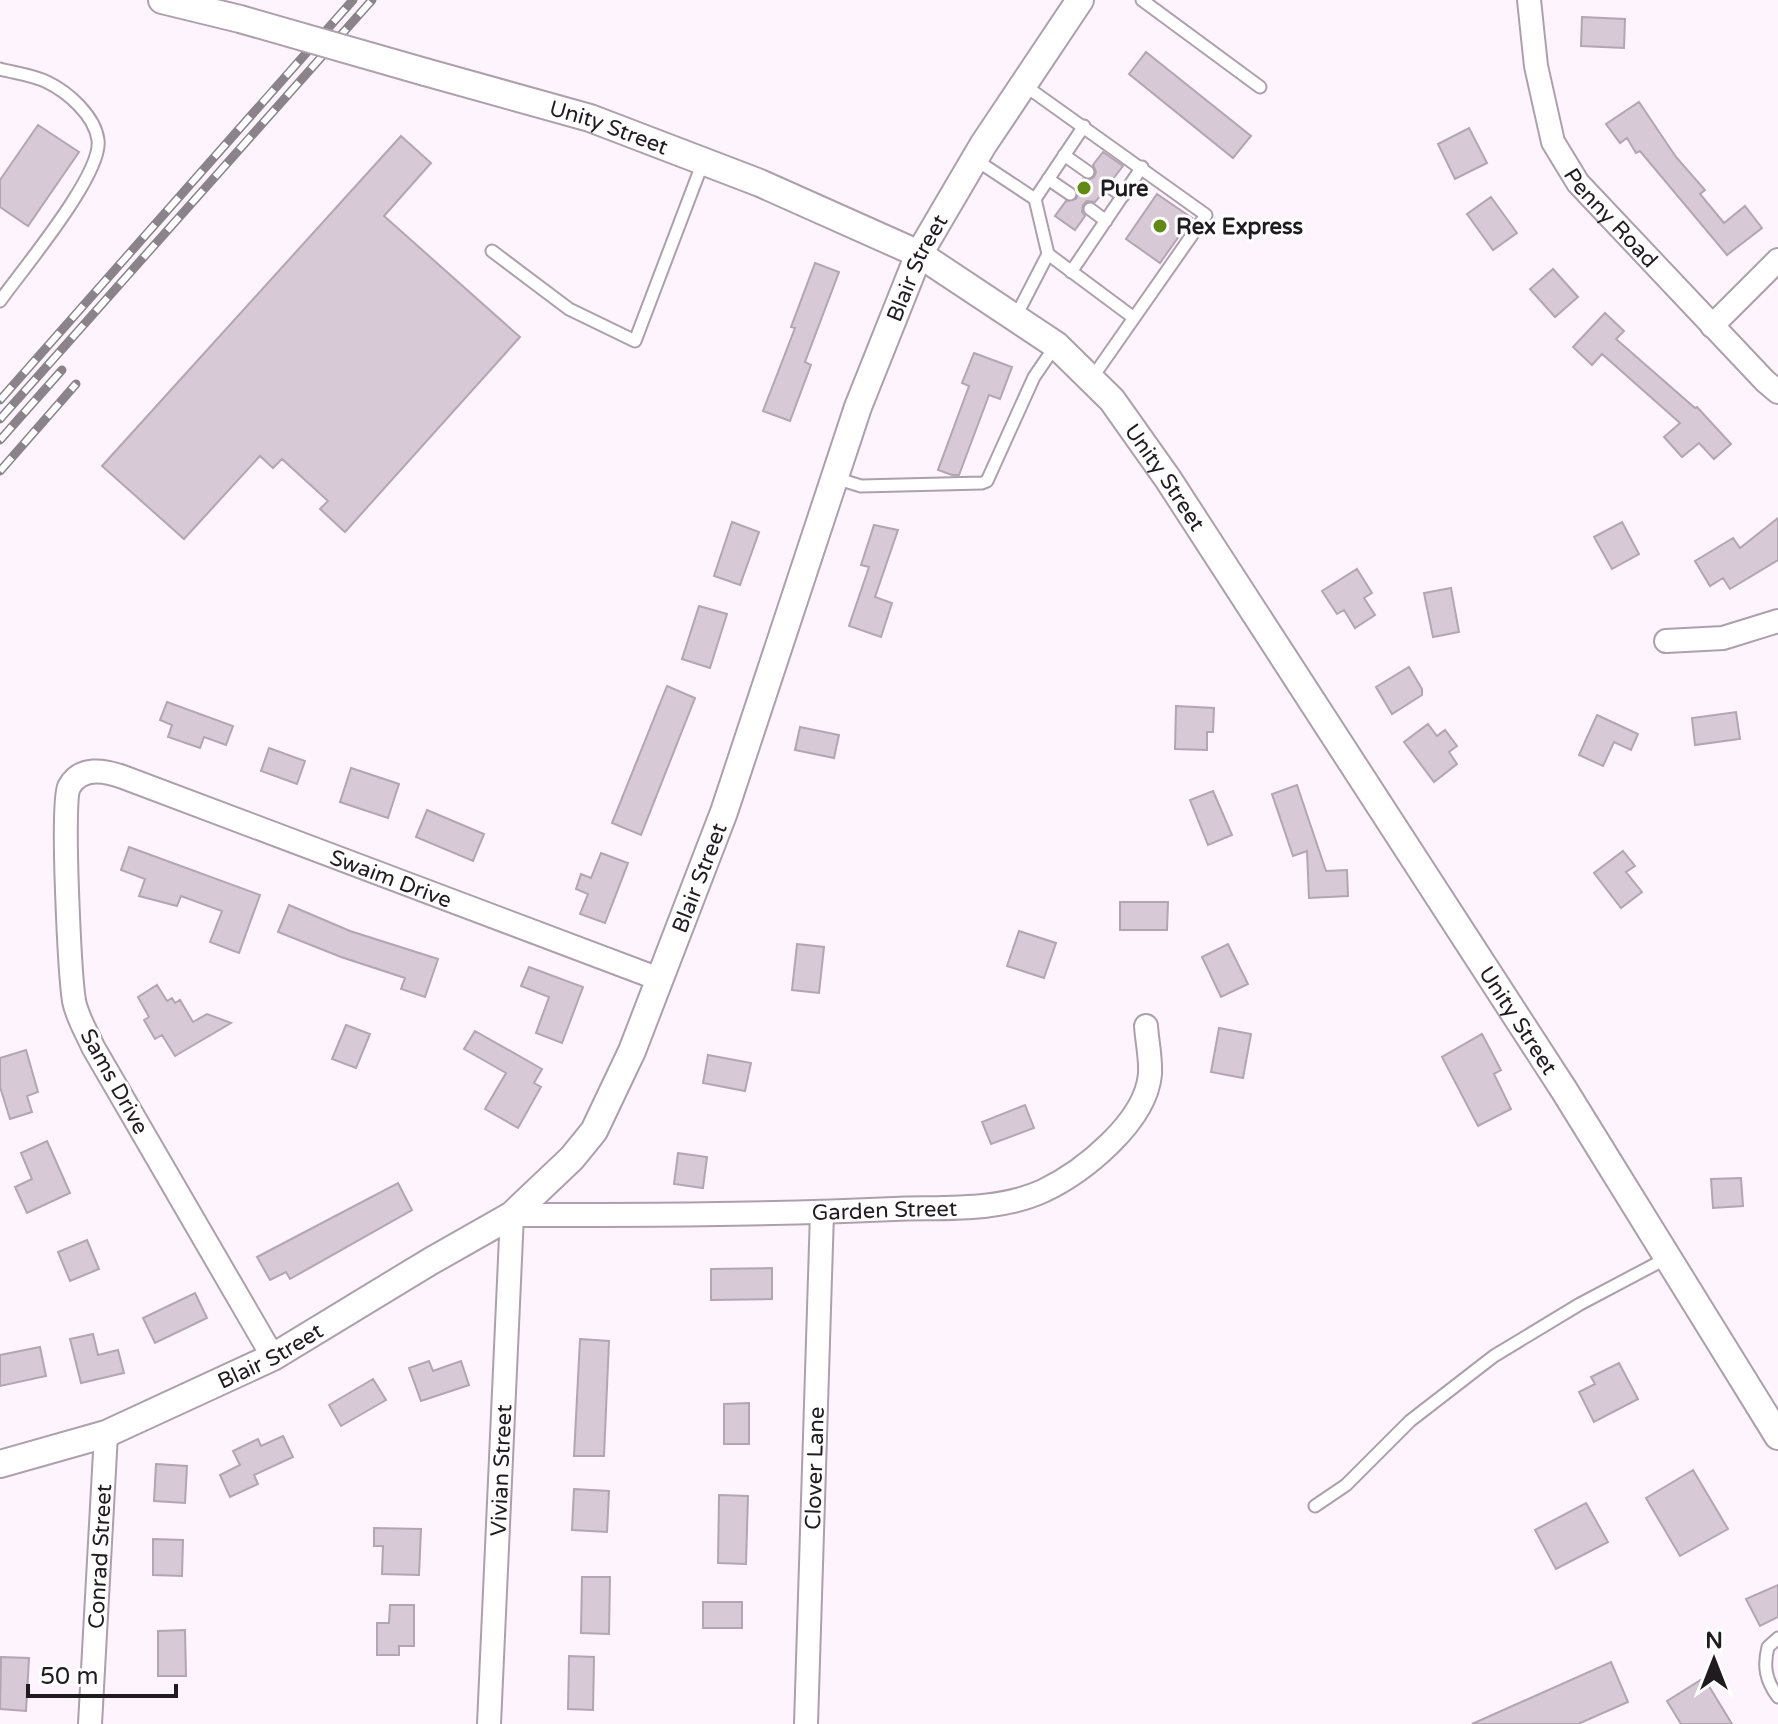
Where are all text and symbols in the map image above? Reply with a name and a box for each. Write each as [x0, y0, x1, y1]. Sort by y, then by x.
street label: Unity Street [546, 95, 672, 161]
street label: Penny Road [1558, 164, 1663, 273]
place label: Pure [1100, 176, 1149, 202]
marker: Pure [1075, 179, 1093, 197]
street label: Blair Street [881, 210, 953, 326]
place label: Rex Express [1176, 214, 1304, 240]
marker: Rex Express [1151, 217, 1169, 235]
street label: Unity Street [1119, 419, 1210, 536]
street label: Blair Street [667, 819, 733, 937]
street label: Swaim Drive [326, 844, 455, 914]
street label: Unity Street [1473, 962, 1562, 1080]
street label: Sams Drive [74, 1024, 154, 1139]
street label: Garden Street [811, 1196, 958, 1226]
street label: Blair Street [214, 1318, 328, 1395]
street label: Vivian Street [485, 1404, 517, 1537]
street label: Clover Lane [800, 1406, 830, 1530]
street label: Conrad Street [83, 1483, 117, 1629]
north arrow [1674, 1620, 1754, 1700]
text: N [1705, 1628, 1723, 1654]
scale bar [28, 1648, 176, 1698]
text: 50 m [40, 1662, 98, 1691]

